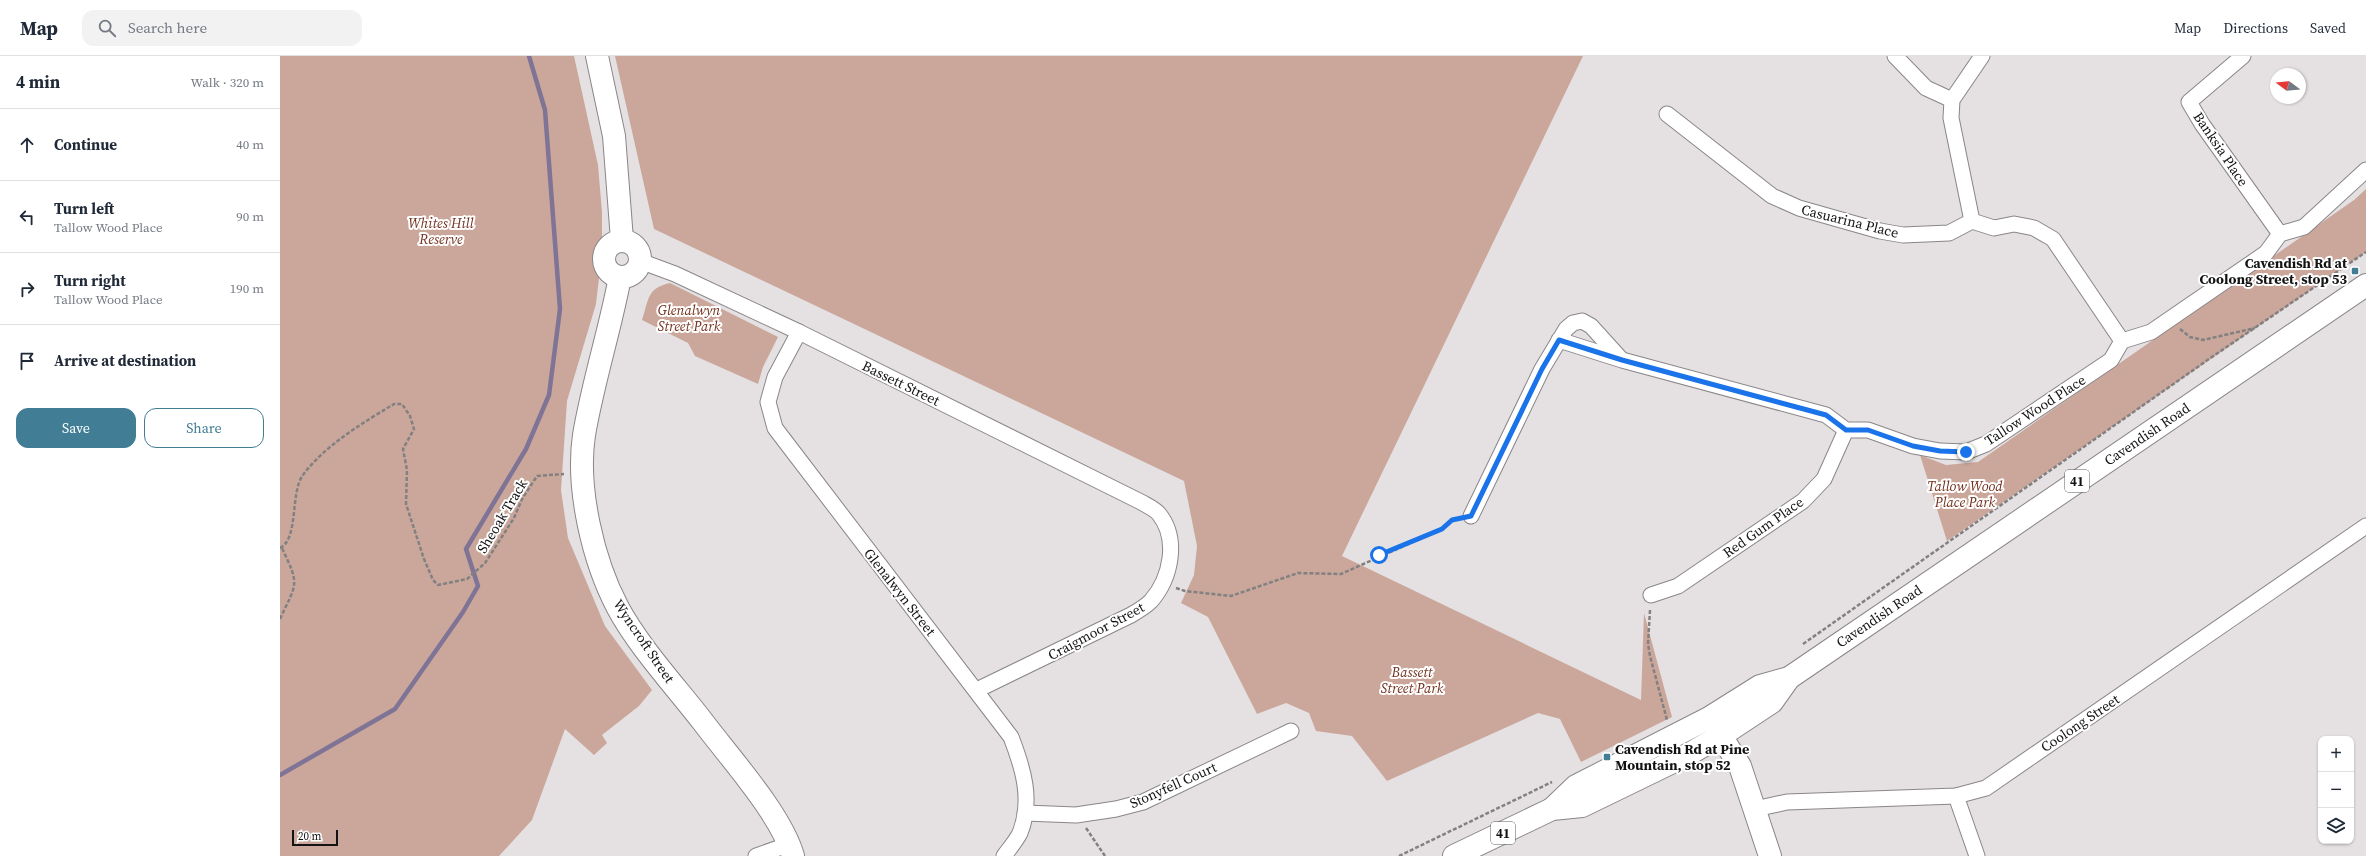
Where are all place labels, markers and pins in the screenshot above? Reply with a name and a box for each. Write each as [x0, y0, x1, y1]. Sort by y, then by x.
place label: Cavendish Rd at Coolong Street, stop 53 [2199, 253, 2348, 289]
marker: Cavendish Rd at Coolong Street, stop 53 [2350, 266, 2360, 276]
place label: Cavendish Rd at Pine Mountain, stop 52 [1615, 739, 1749, 775]
marker: Cavendish Rd at Pine Mountain, stop 52 [1602, 752, 1612, 762]

